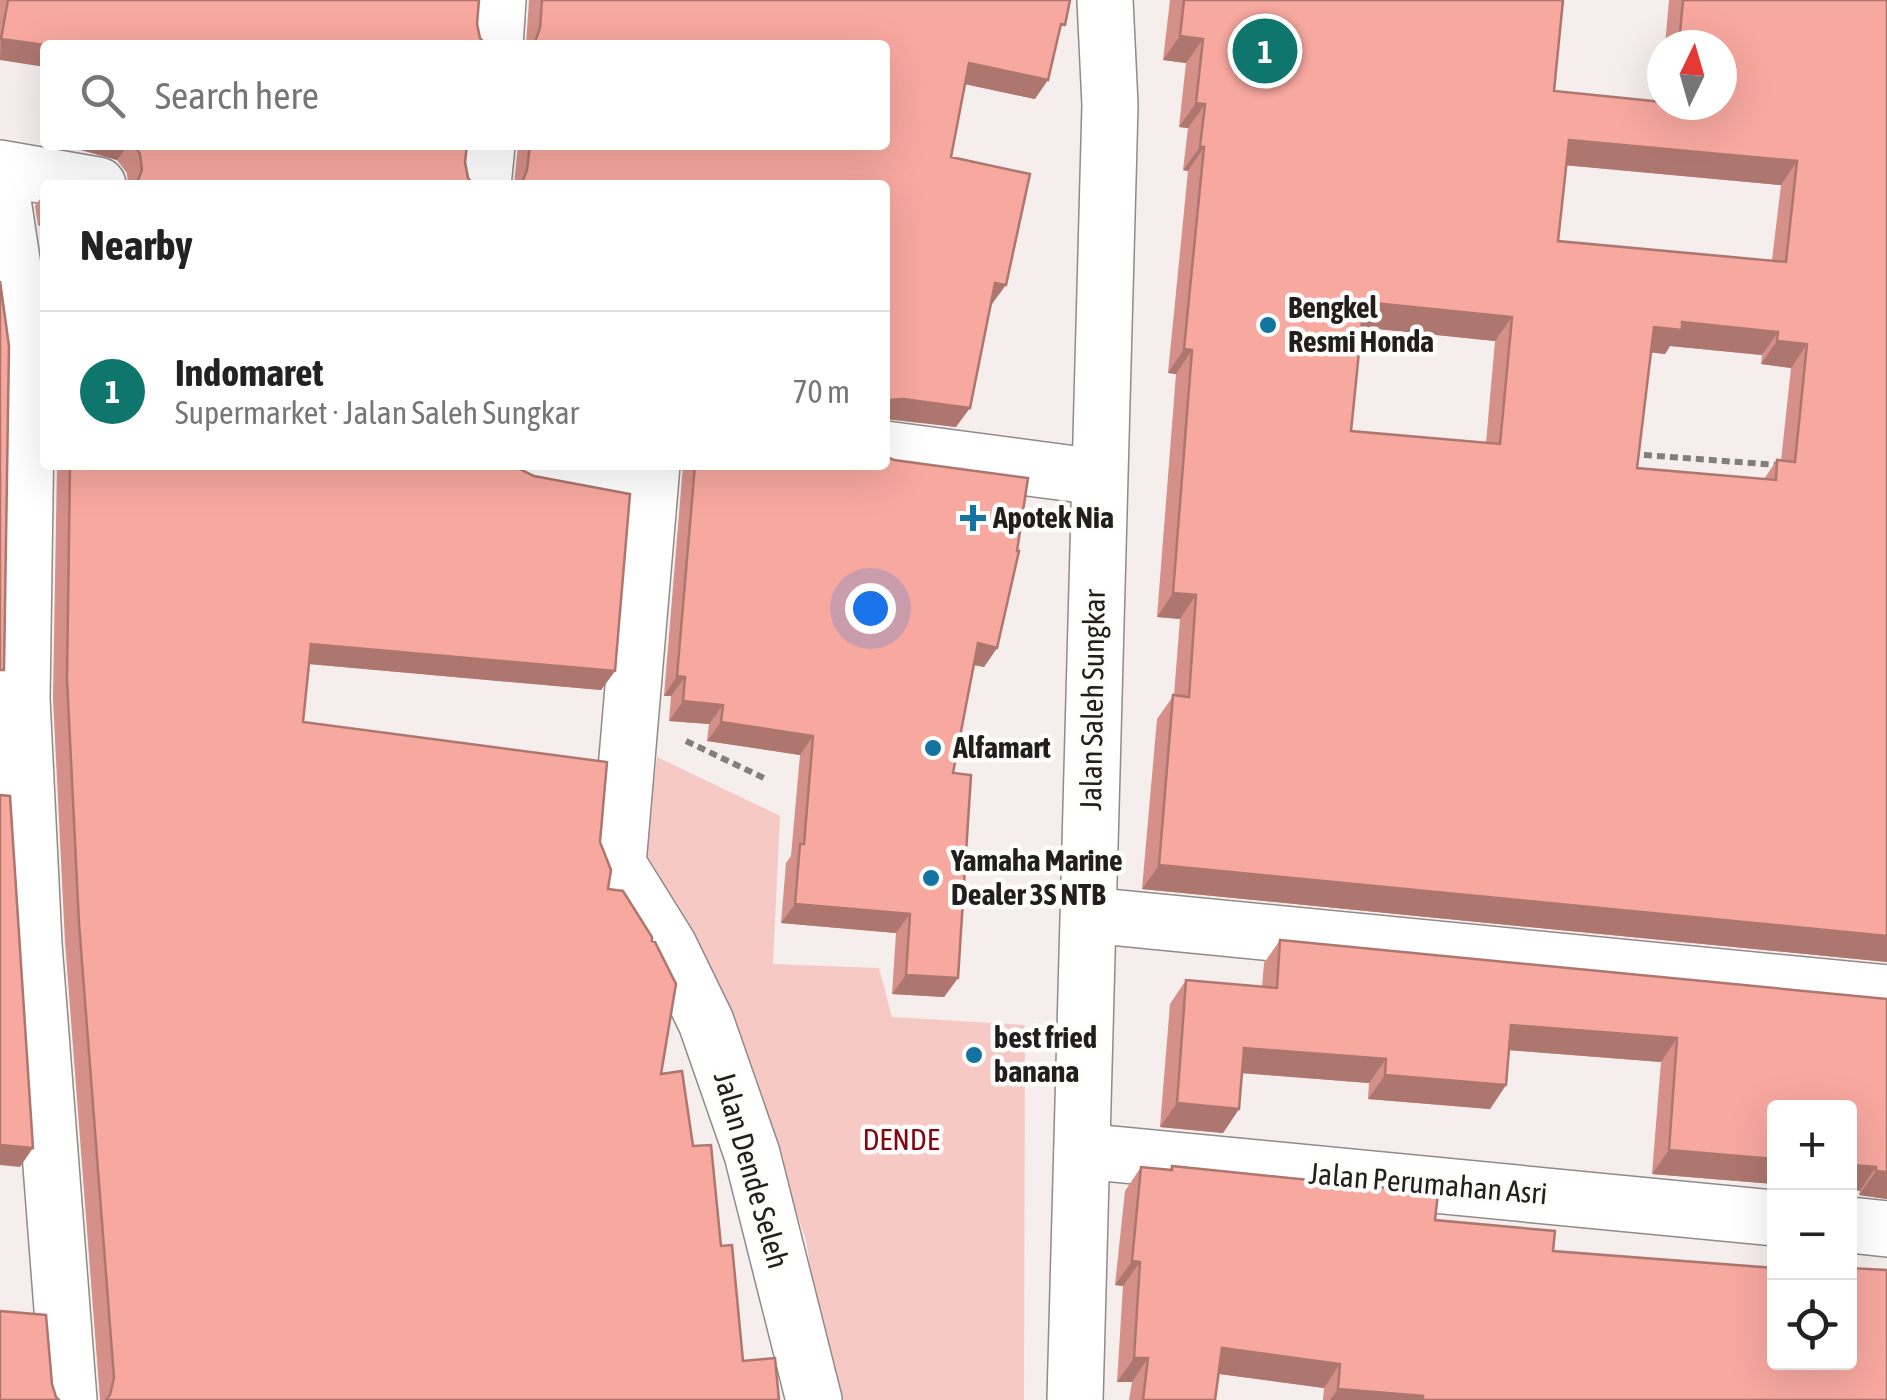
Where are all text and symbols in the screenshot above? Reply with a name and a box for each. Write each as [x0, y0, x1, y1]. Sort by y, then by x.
pin: 1 [1232, 13, 1298, 88]
north arrow [1647, 30, 1737, 120]
search box [40, 40, 890, 150]
icon: search [75, 68, 130, 123]
text: Search here [155, 74, 319, 117]
text: Nearby [80, 221, 193, 269]
place label: Bengkel Resmi Honda [1288, 290, 1434, 358]
marker: Bengkel Resmi Honda [1257, 314, 1279, 336]
text: Indomaret [175, 351, 323, 394]
text: 1 [105, 373, 120, 410]
text: 70 m [792, 373, 850, 410]
text: Supermarket · Jalan Saleh Sungkar [175, 394, 579, 431]
place label: Apotek Nia [992, 500, 1114, 534]
marker: Apotek Nia [962, 507, 984, 529]
your location [845, 583, 896, 634]
street label: Jalan Saleh Sungkar [1073, 588, 1111, 811]
place label: Alfamart [952, 730, 1051, 764]
marker: Alfamart [922, 737, 944, 759]
place label: Yamaha Marine Dealer 3S NTB [950, 843, 1123, 911]
marker: Yamaha Marine Dealer 3S NTB [920, 867, 942, 889]
place label: best fried banana [994, 1020, 1097, 1088]
marker: best fried banana [963, 1044, 985, 1066]
street label: Jalan Dende Seleh [708, 1067, 796, 1272]
map controls [1767, 1100, 1857, 1370]
button: + [1767, 1100, 1857, 1190]
park label: DENDE [863, 1122, 940, 1156]
street label: Jalan Perumahan Asri [1307, 1156, 1549, 1210]
button: − [1767, 1190, 1857, 1280]
button: locate [1767, 1280, 1857, 1370]

